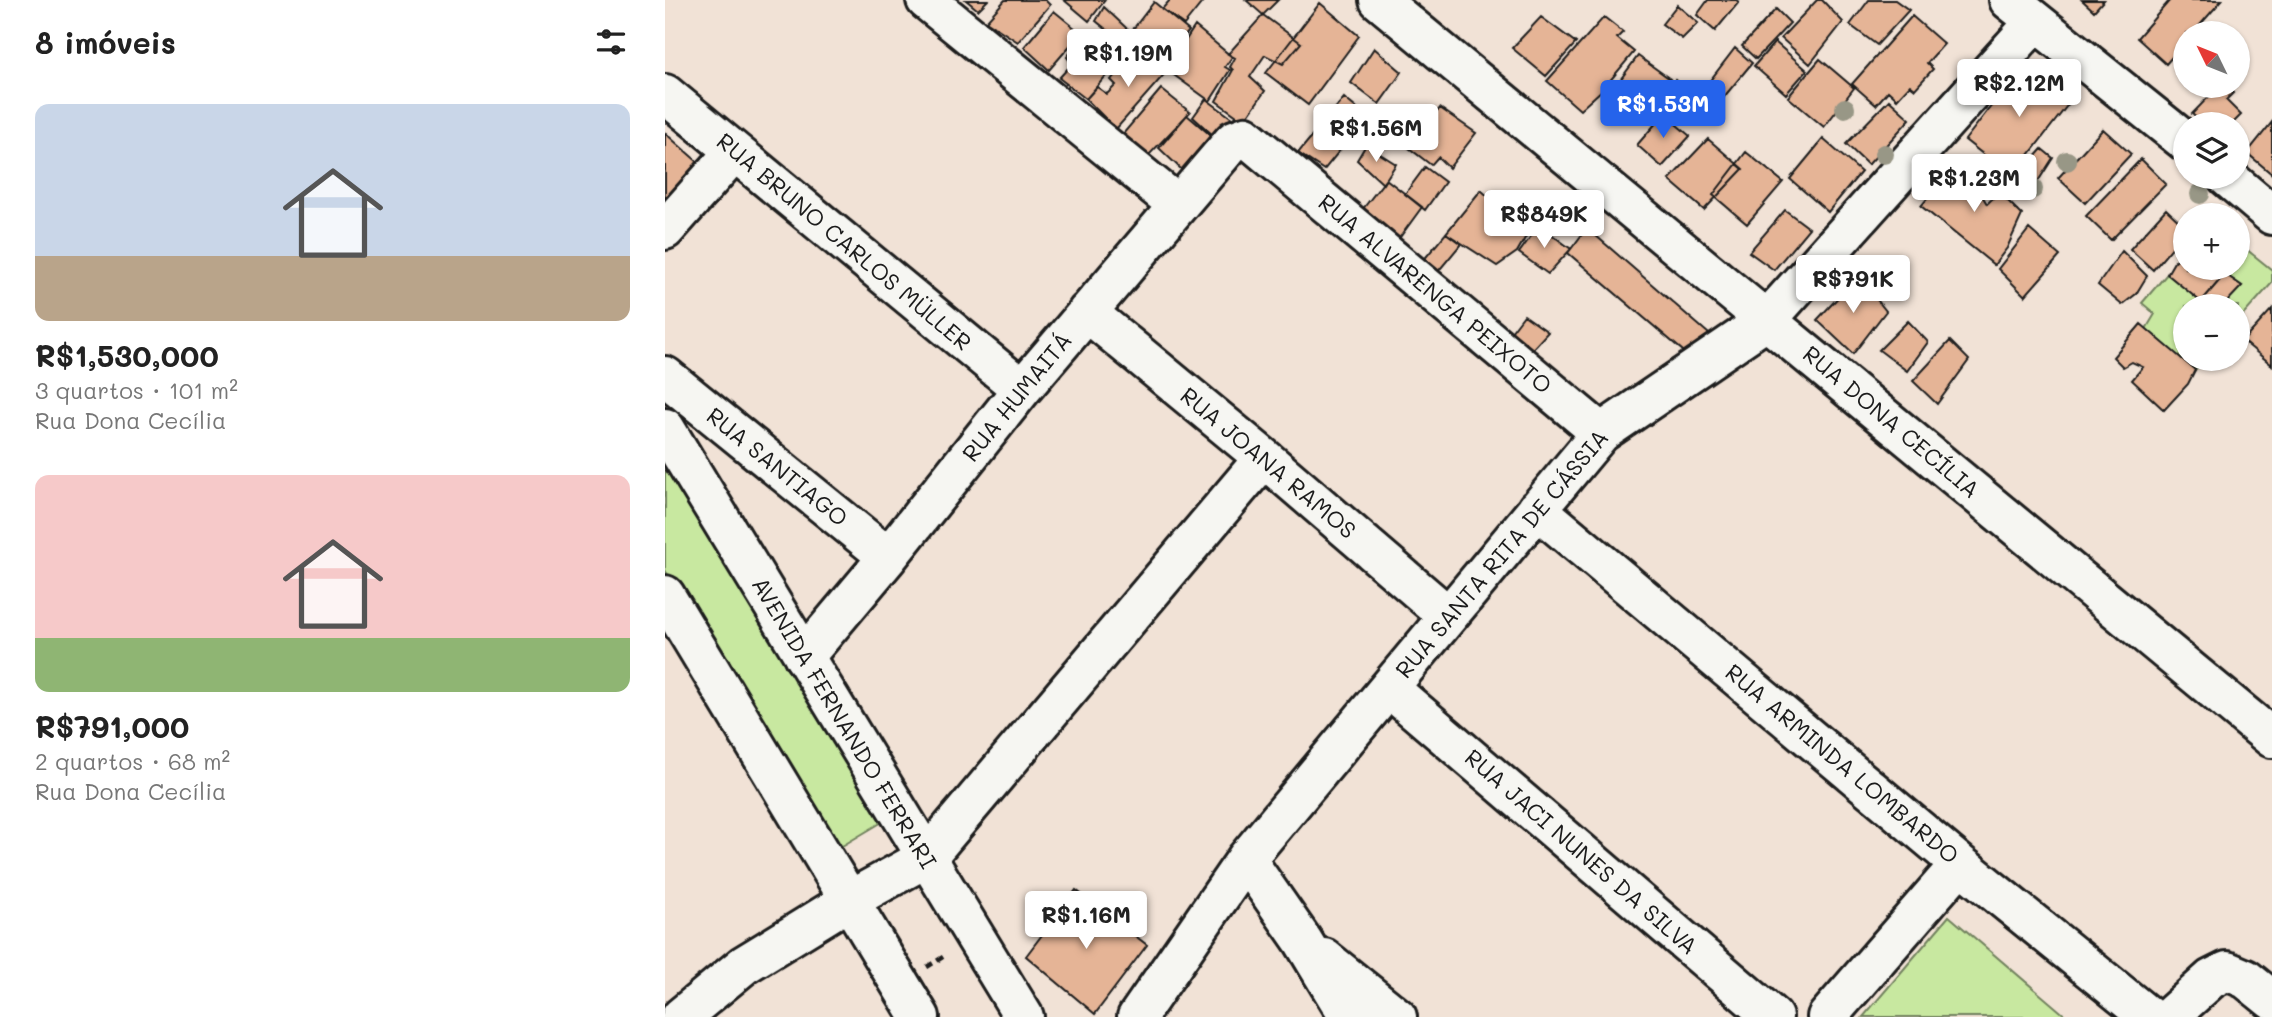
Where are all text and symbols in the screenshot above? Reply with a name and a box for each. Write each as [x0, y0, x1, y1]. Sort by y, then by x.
north arrow [2173, 21, 2251, 98]
map controls [2173, 21, 2250, 371]
text: 8 imóveis [35, 22, 176, 62]
icon: filters [592, 23, 630, 61]
pin: R$1.19M [1063, 29, 1193, 89]
text: R$1.19M [1083, 37, 1173, 67]
pin: R$2.12M [1954, 60, 2084, 119]
text: R$2.12M [1973, 67, 2065, 97]
pin: R$1.53M [1598, 80, 1728, 140]
text: R$1.53M [1616, 88, 1710, 118]
pin: R$1.56M [1311, 104, 1441, 164]
text: R$1.56M [1329, 112, 1423, 142]
button: layers [2173, 112, 2250, 189]
street label: RUA BRUNO CARLOS MÜLLER [711, 126, 978, 357]
icon: home [270, 150, 396, 276]
pin: R$1.23M [1909, 154, 2039, 214]
text: R$1.23M [1928, 162, 2020, 192]
street label: RUA ALVARENGA PEIXOTO [1313, 187, 1559, 400]
pin: R$849K [1487, 190, 1601, 250]
text: R$849K [1500, 198, 1588, 228]
button: + [2173, 203, 2250, 280]
pin: R$791K [1796, 256, 1910, 315]
text: R$791K [1812, 263, 1894, 293]
button: − [2173, 294, 2250, 371]
street label: RUA HUMAITÁ [955, 325, 1078, 467]
text: R$1,530,000 [35, 335, 219, 375]
street label: RUA DONA CECÍLIA [1797, 338, 1986, 504]
text: 3 quartos · 101 m² [35, 375, 238, 405]
street label: RUA JOANA RAMOS [1175, 380, 1363, 545]
street label: RUA SANTIAGO [701, 400, 854, 532]
text: Rua Dona Cecília [35, 405, 226, 435]
street label: RUA SANTA RITA DE CÁSSIA [1388, 423, 1614, 684]
icon: home [270, 521, 396, 647]
street label: AVENIDA FERNANDO FERRARI [746, 571, 944, 874]
street label: RUA ARMINDA LOMBARDO [1720, 657, 1966, 870]
text: R$791,000 [35, 706, 189, 746]
street label: RUA JACI NUNES DA SILVA [1459, 742, 1704, 961]
text: 2 quartos · 68 m² [35, 746, 230, 776]
text: Rua Dona Cecília [35, 776, 226, 806]
pin: R$1.16M [1021, 892, 1151, 951]
text: R$1.16M [1041, 899, 1131, 929]

